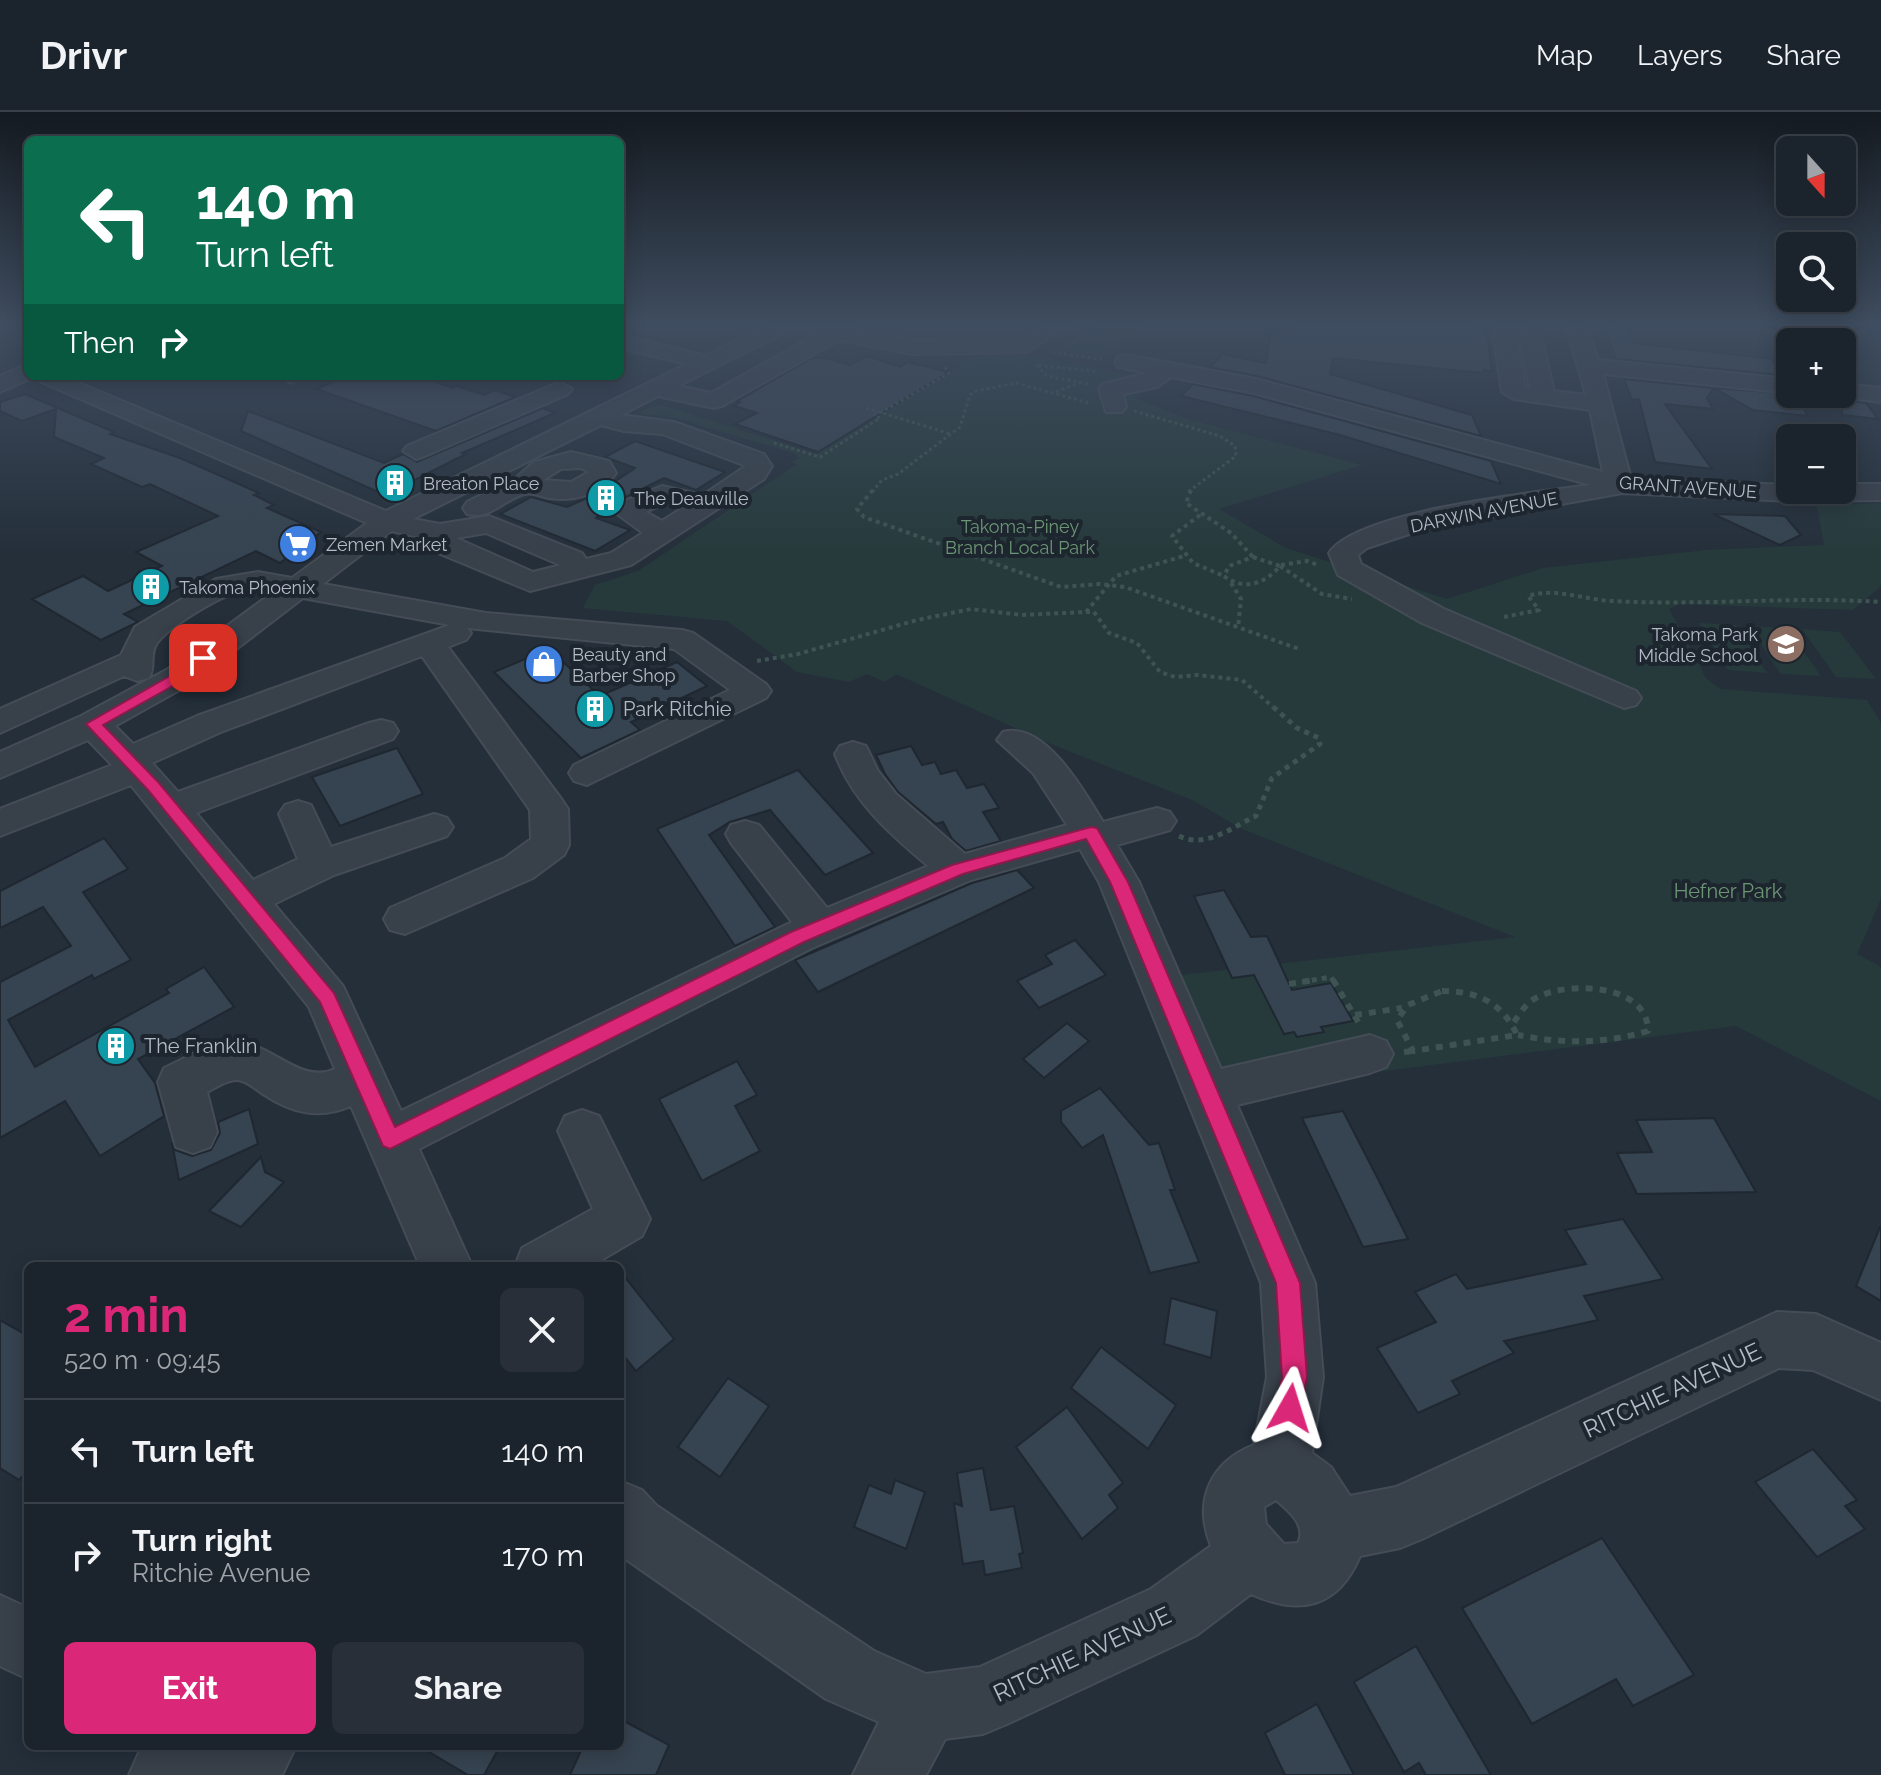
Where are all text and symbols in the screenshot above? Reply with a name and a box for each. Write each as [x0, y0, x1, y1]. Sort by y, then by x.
text: Drivr [40, 33, 127, 78]
text: Map [1536, 39, 1593, 72]
text: Layers [1637, 39, 1723, 72]
text: Share [1767, 39, 1841, 72]
north arrow [1776, 136, 1856, 216]
map controls [1776, 136, 1856, 504]
text: 140 m [196, 166, 356, 232]
icon: left [64, 168, 168, 272]
button: search [1776, 232, 1856, 312]
text: Turn left [196, 233, 334, 275]
icon: right [151, 320, 195, 364]
text: Then [64, 325, 135, 360]
button: + [1776, 328, 1856, 408]
button: − [1776, 424, 1856, 504]
building icon: Breaton Place [374, 462, 416, 504]
street label: GRANT AVENUE [1618, 472, 1758, 502]
place label: Breaton Place [423, 473, 540, 494]
building icon: The Deauville [585, 477, 627, 519]
street label: DARWIN AVENUE [1408, 487, 1560, 537]
place label: The Deauville [634, 488, 749, 509]
park label: Takoma-Piney Branch Local Park [945, 516, 1095, 558]
supermarket icon: Zemen Market [277, 523, 319, 565]
place label: Zemen Market [326, 534, 447, 555]
building icon: Takoma Phoenix [130, 566, 172, 608]
place label: Takoma Phoenix [179, 577, 315, 598]
school or university icon: Takoma Park Middle School [1765, 623, 1807, 665]
pin [169, 624, 237, 692]
place label: Takoma Park Middle School [1638, 624, 1758, 666]
icon: arrive [181, 636, 225, 680]
shop icon: Beauty and Barber Shop [523, 643, 565, 685]
place label: Beauty and Barber Shop [572, 644, 676, 686]
building icon: Park Ritchie [574, 688, 616, 730]
place label: Park Ritchie [623, 697, 732, 721]
park label: Hefner Park [1674, 879, 1783, 903]
building icon: The Franklin [95, 1025, 137, 1067]
place label: The Franklin [144, 1034, 257, 1058]
text: 2 min [64, 1287, 189, 1343]
button: close [500, 1288, 584, 1372]
street label: RITCHIE AVENUE [1579, 1336, 1765, 1444]
text: 520 m · 09:45 [64, 1345, 221, 1375]
position arrow [1248, 1366, 1332, 1450]
icon: left [64, 1429, 108, 1473]
text: Turn left [132, 1434, 254, 1469]
text: 140 m [501, 1434, 584, 1469]
text: Turn right [132, 1523, 272, 1558]
icon: right [64, 1533, 108, 1577]
text: 170 m [502, 1538, 584, 1573]
text: Ritchie Avenue [132, 1558, 310, 1588]
street label: RITCHIE AVENUE [989, 1600, 1175, 1708]
button: Exit [64, 1642, 316, 1734]
button: Share [332, 1642, 584, 1734]

